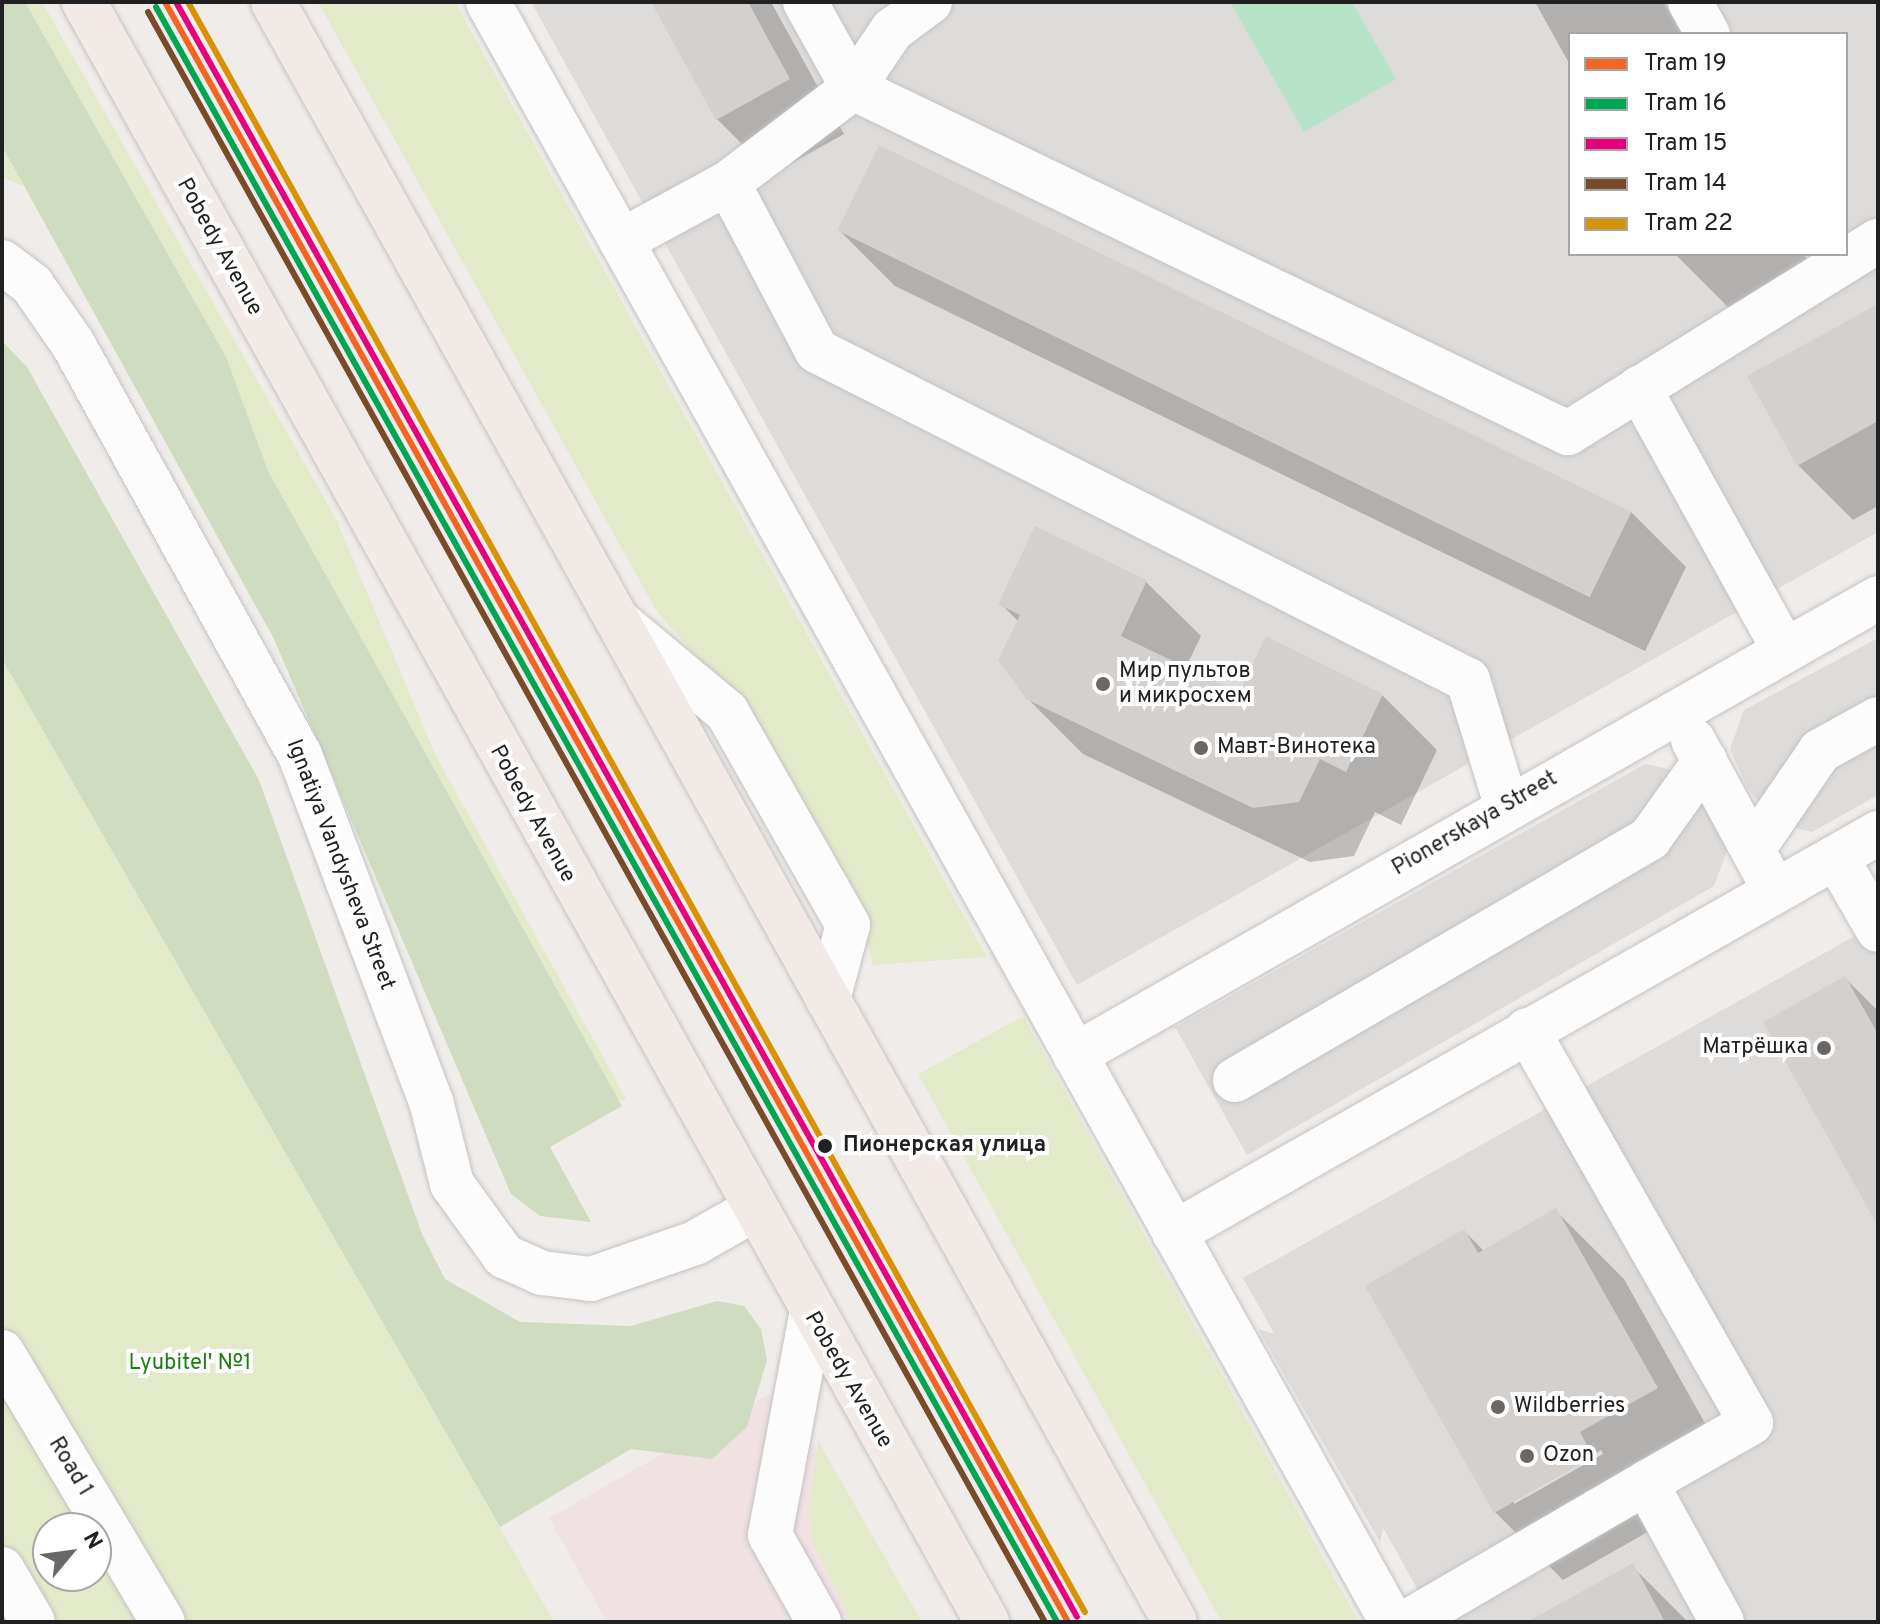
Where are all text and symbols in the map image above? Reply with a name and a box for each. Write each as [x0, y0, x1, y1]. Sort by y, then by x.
legend [1568, 32, 1848, 256]
text: Tram 19 [1644, 49, 1727, 79]
text: Tram 16 [1644, 89, 1727, 119]
text: Tram 15 [1644, 129, 1728, 159]
text: Tram 14 [1644, 169, 1727, 199]
street label: Pobedy Avenue [170, 173, 268, 321]
text: Tram 22 [1644, 209, 1733, 239]
place label: Мир пультов и микросхем [1119, 658, 1252, 710]
marker: Мир пультов и микросхем [1094, 675, 1112, 693]
street label: Ignatiya Vandysheva Street [280, 735, 400, 995]
place label: Мавт-Винотека [1217, 735, 1376, 761]
marker: Мавт-Винотека [1192, 739, 1210, 757]
street label: Pobedy Avenue [483, 740, 581, 888]
street label: Pionerskaya Street [1388, 766, 1562, 882]
place label: Матрёшка [1702, 1035, 1808, 1061]
marker: Матрёшка [1815, 1039, 1833, 1057]
place label: Пионерская улица [843, 1133, 1046, 1159]
marker: Пионерская улица [814, 1135, 836, 1157]
street label: Pobedy Avenue [798, 1307, 898, 1453]
park label: Lyubitel' №1 [129, 1351, 251, 1377]
place label: Wildberries [1514, 1394, 1625, 1420]
marker: Wildberries [1489, 1398, 1507, 1416]
street label: Road 1 [42, 1433, 98, 1501]
place label: Ozon [1543, 1443, 1594, 1469]
marker: Ozon [1518, 1447, 1536, 1465]
north arrow [32, 1512, 112, 1592]
text: N [76, 1528, 107, 1555]

